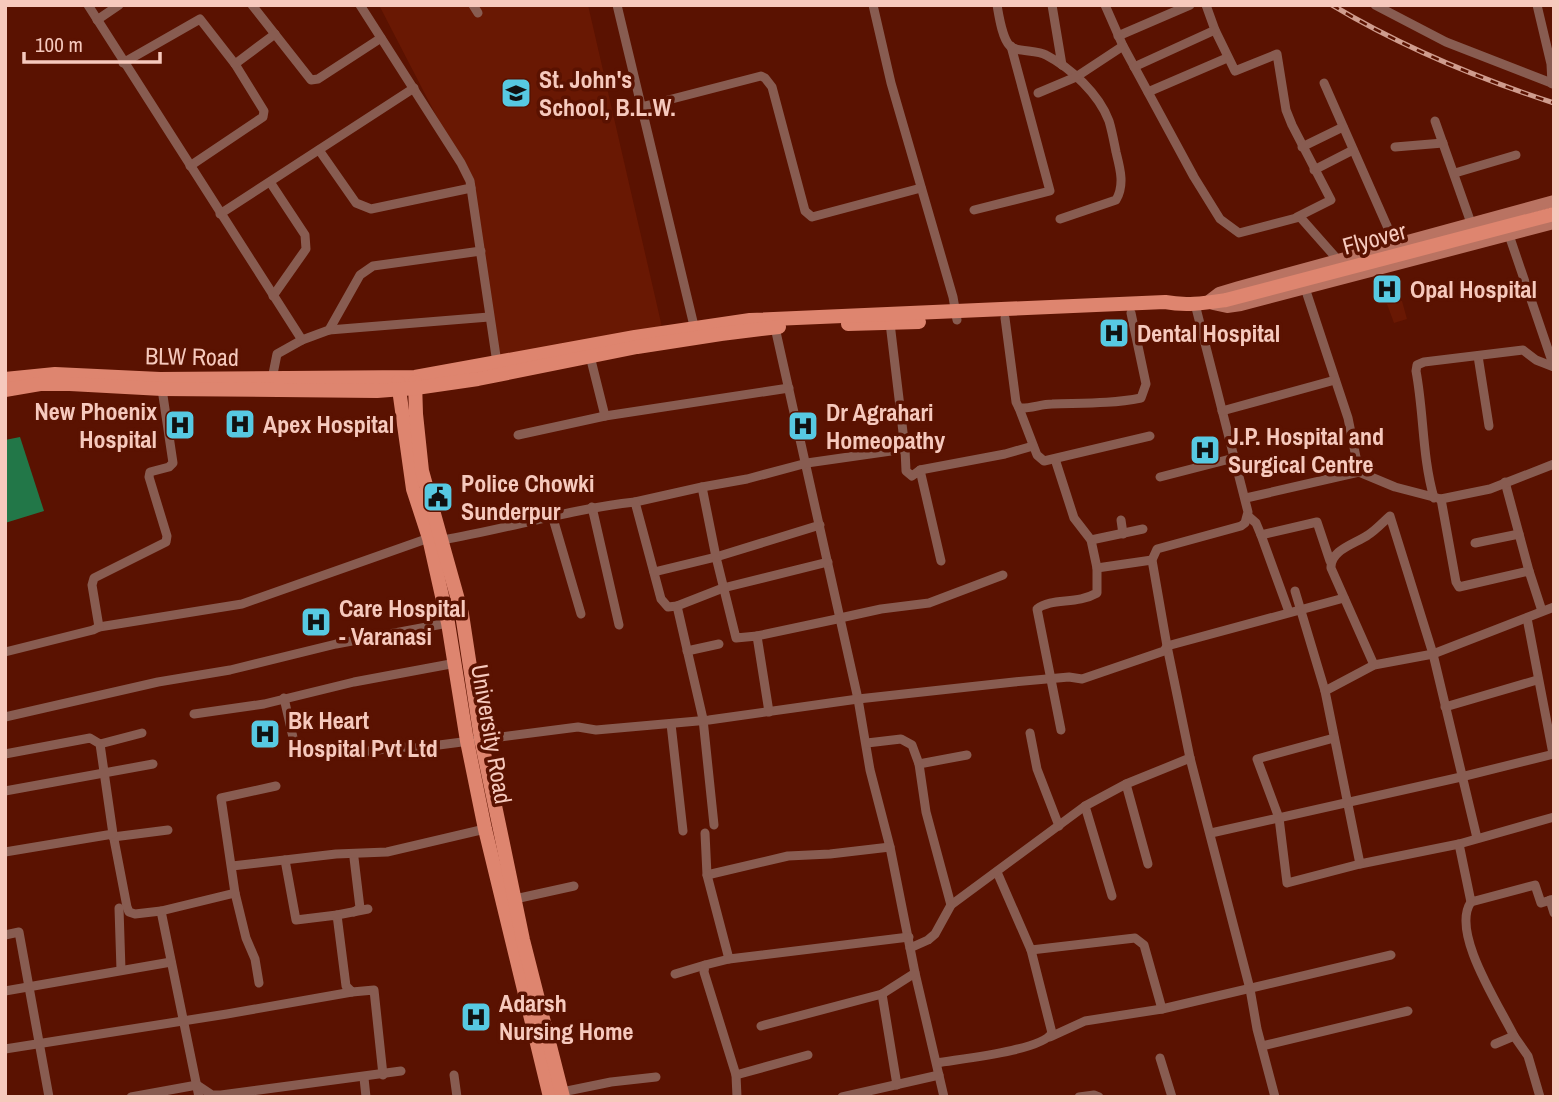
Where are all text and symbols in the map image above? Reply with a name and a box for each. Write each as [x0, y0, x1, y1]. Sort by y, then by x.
scale bar [24, 21, 161, 65]
text: 100 m [35, 30, 83, 59]
place label: St. John's School, B.L.W. [539, 63, 676, 123]
school or university icon: St. John's School, B.L.W. [499, 76, 533, 110]
street label: Flyover [1339, 214, 1410, 262]
hospital icon: Opal Hospital [1370, 272, 1404, 306]
place label: Opal Hospital [1410, 273, 1537, 305]
hospital icon: Dental Hospital [1097, 316, 1131, 350]
place label: Dental Hospital [1137, 317, 1280, 349]
street label: BLW Road [145, 339, 239, 373]
place label: New Phoenix Hospital [35, 395, 157, 455]
place label: Dr Agrahari Homeopathy [826, 396, 945, 456]
hospital icon: Apex Hospital [223, 407, 257, 441]
hospital icon: New Phoenix Hospital [163, 408, 197, 442]
place label: Apex Hospital [263, 408, 394, 440]
hospital icon: Dr Agrahari Homeopathy [786, 409, 820, 443]
place label: J.P. Hospital and Surgical Centre [1228, 420, 1384, 480]
hospital icon: J.P. Hospital and Surgical Centre [1188, 433, 1222, 467]
place label: Police Chowki Sunderpur [461, 467, 594, 527]
public building icon: Police Chowki Sunderpur [421, 480, 455, 514]
place label: Care Hospital - Varanasi [339, 592, 466, 652]
hospital icon: Care Hospital - Varanasi [299, 605, 333, 639]
street label: University Road [464, 662, 520, 806]
place label: Bk Heart Hospital Pvt Ltd [288, 704, 438, 764]
hospital icon: Bk Heart Hospital Pvt Ltd [248, 717, 282, 751]
place label: Adarsh Nursing Home [499, 987, 634, 1047]
hospital icon: Adarsh Nursing Home [459, 1000, 493, 1034]

